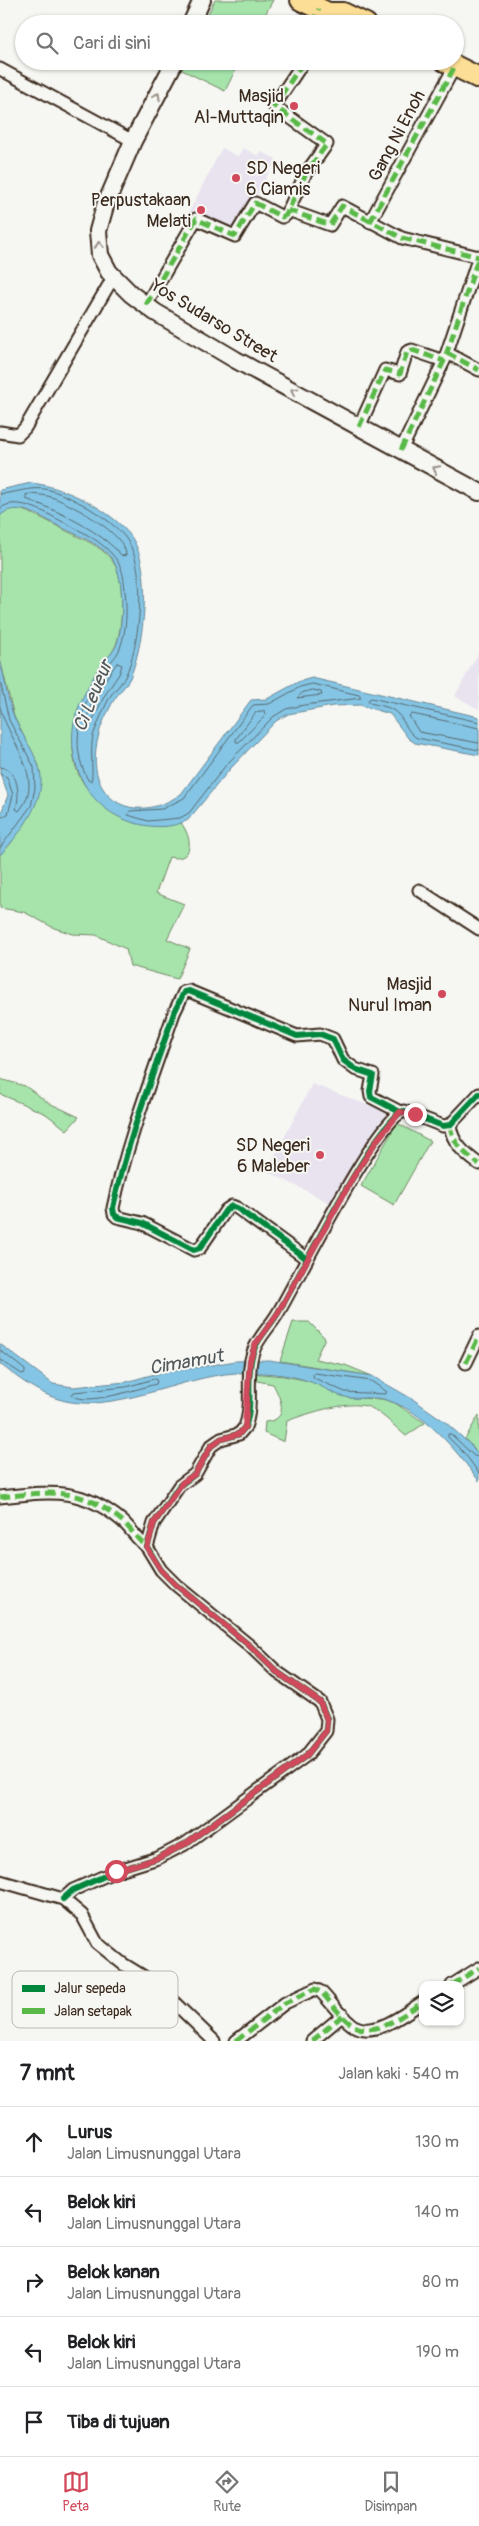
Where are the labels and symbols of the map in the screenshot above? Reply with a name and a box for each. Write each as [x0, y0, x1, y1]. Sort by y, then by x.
place label: Masjid Al-Muttaqin [194, 85, 284, 129]
street label: Gang Ni Enoh [363, 86, 431, 186]
one-way arrow [151, 92, 161, 101]
marker: Masjid Al-Muttaqin [288, 100, 300, 112]
place label: SD Negeri 6 Ciamis [246, 157, 320, 201]
marker: SD Negeri 6 Ciamis [230, 172, 242, 184]
place label: Perpustakaan Melati [91, 189, 191, 233]
marker: Perpustakaan Melati [195, 204, 207, 216]
one-way arrow [93, 241, 104, 249]
street label: Yos Sudarso Street [145, 274, 282, 368]
one-way arrow [290, 387, 299, 397]
one-way arrow [433, 465, 442, 475]
water label: Ci Leueur [68, 655, 119, 735]
place label: Masjid Nurul Iman [348, 973, 432, 1017]
marker: Masjid Nurul Iman [436, 988, 448, 1000]
route end [404, 1103, 427, 1126]
place label: SD Negeri 6 Maleber [236, 1134, 311, 1178]
marker: SD Negeri 6 Maleber [314, 1149, 326, 1161]
water label: Cimamut [147, 1343, 227, 1380]
route start [105, 1860, 128, 1883]
legend [12, 1971, 178, 2028]
text: Jalur sepeda [54, 1980, 126, 1997]
text: Jalan setapak [54, 2003, 132, 2020]

